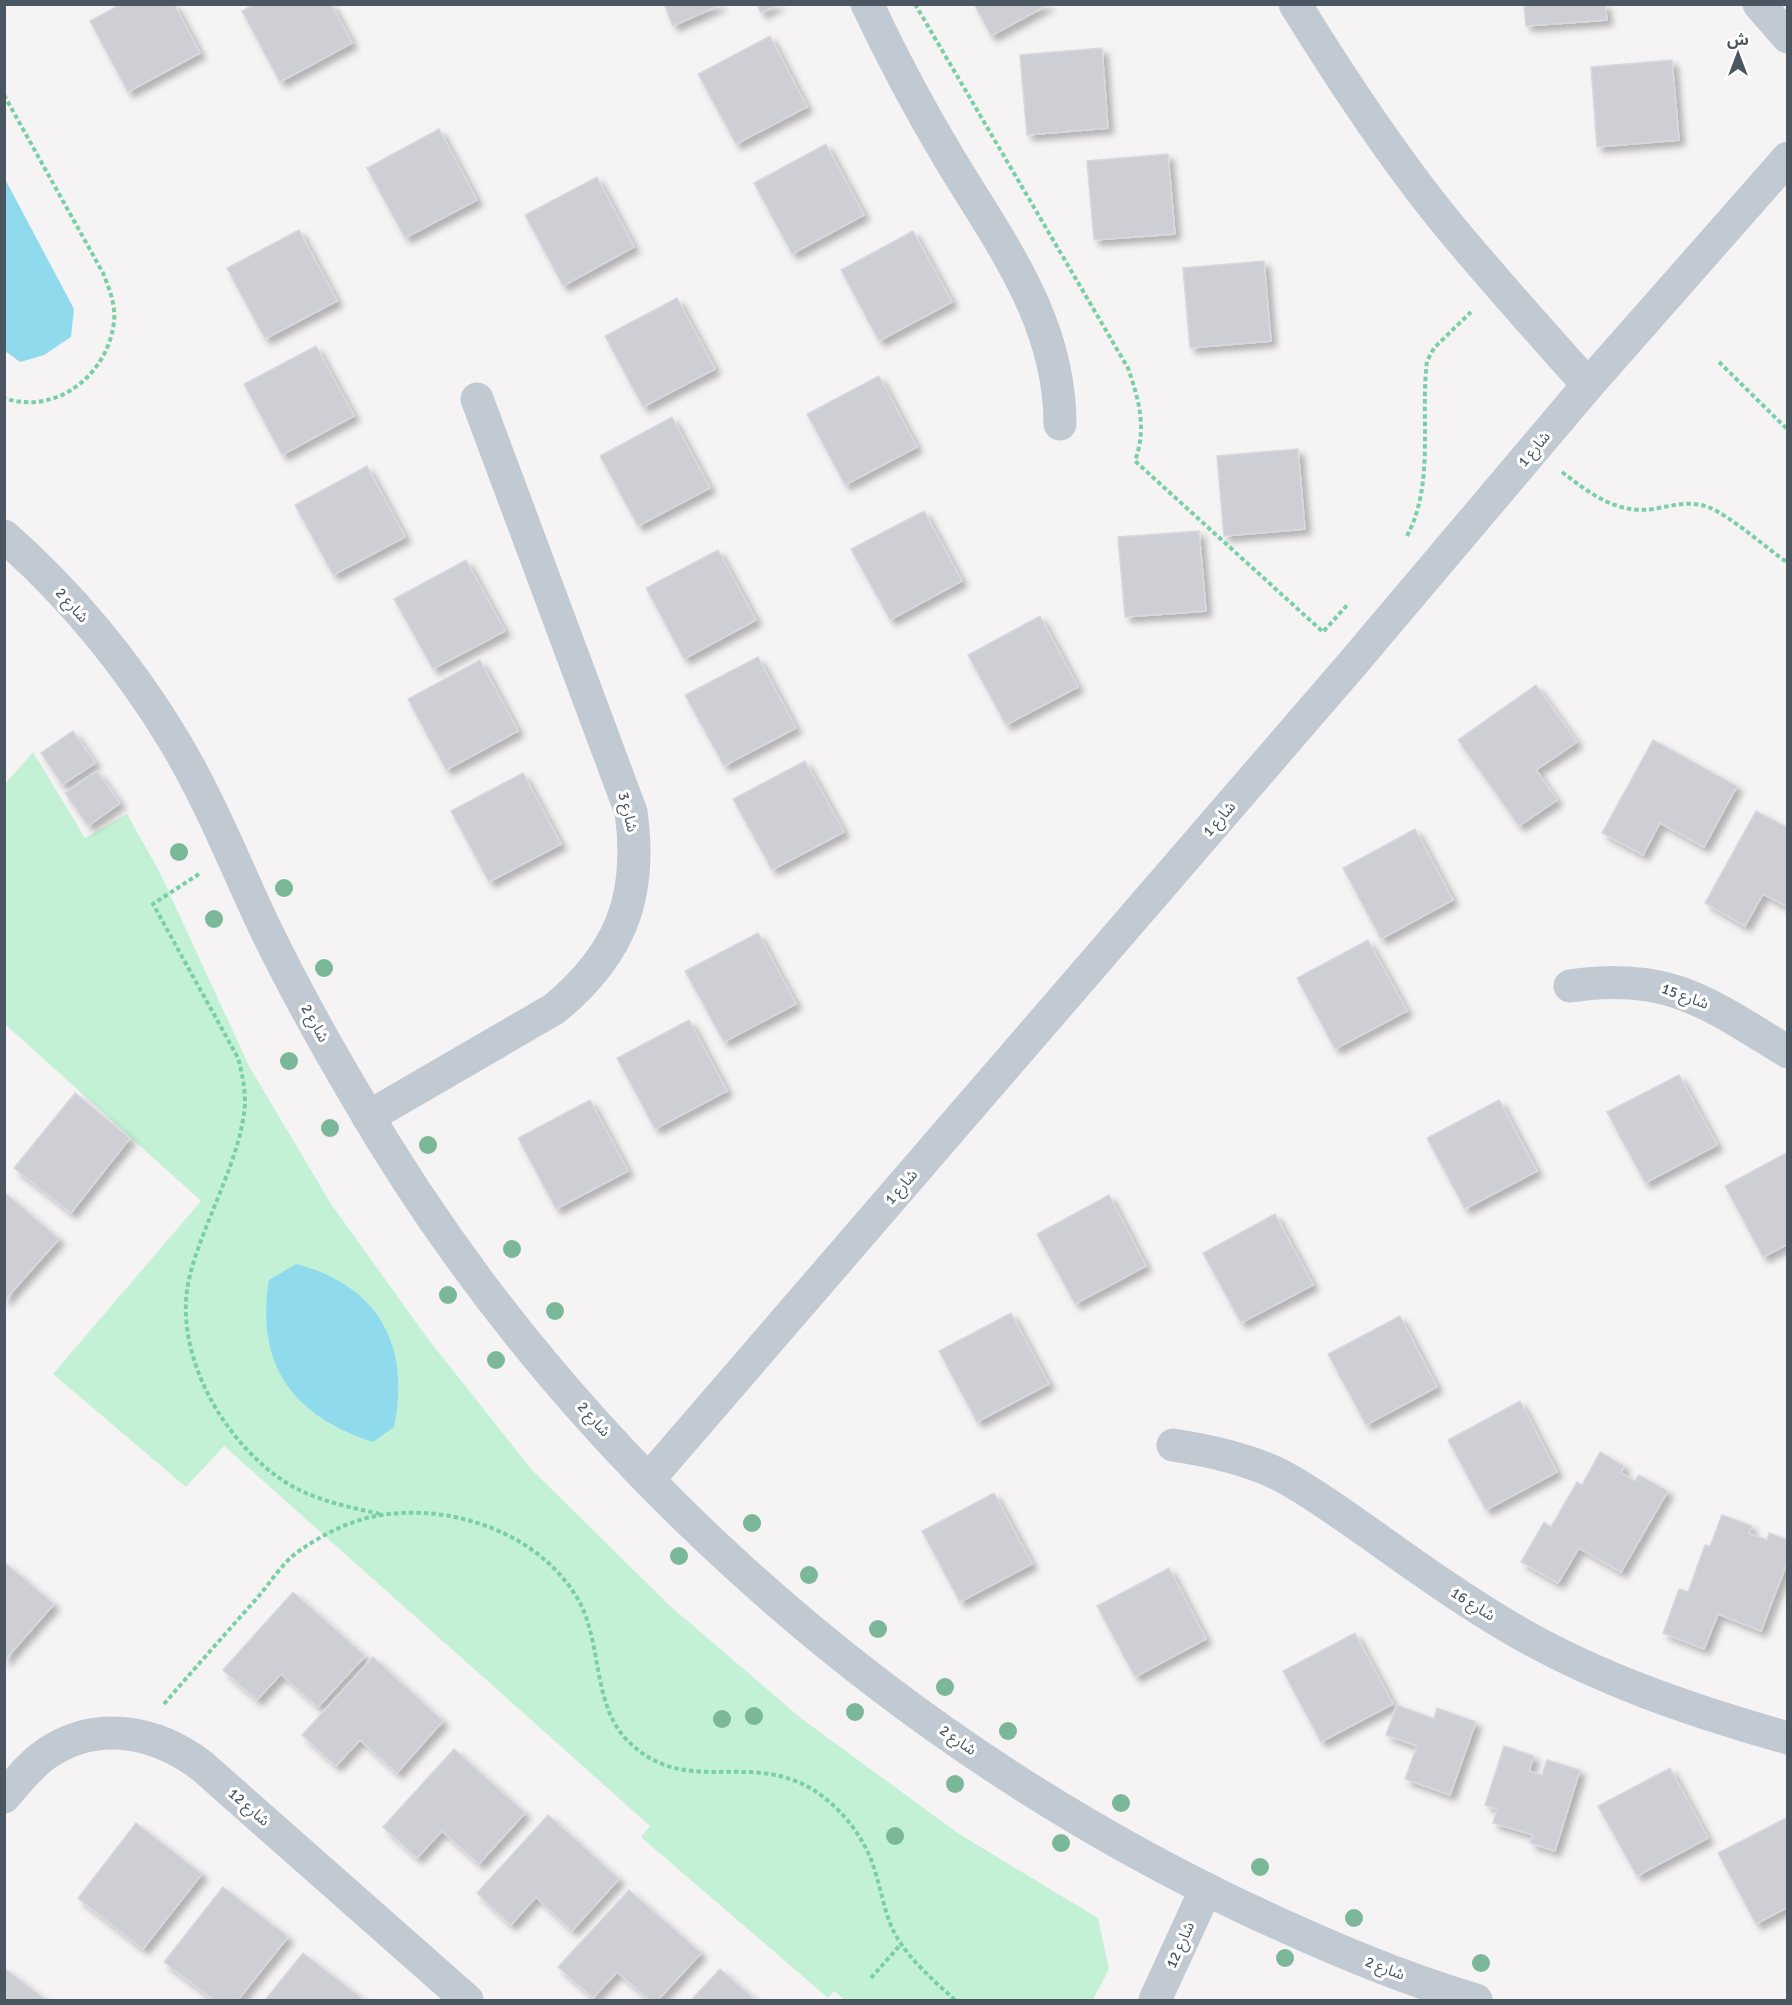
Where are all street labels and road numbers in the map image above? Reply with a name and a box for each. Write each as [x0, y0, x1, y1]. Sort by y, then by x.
street label: شارع 1 [1514, 427, 1556, 472]
street label: شارع 2 [49, 584, 92, 628]
street label: شارع 3 [611, 790, 642, 835]
street label: شارع 1 [1199, 798, 1242, 842]
street label: شارع 15 [1658, 979, 1711, 1016]
street label: شارع 2 [295, 1001, 333, 1047]
street label: شارع 1 [881, 1166, 924, 1210]
street label: شارع 2 [571, 1398, 614, 1442]
street label: شارع 16 [1446, 1583, 1499, 1627]
street label: شارع 2 [934, 1721, 980, 1762]
street label: شارع 12 [223, 1784, 273, 1832]
street label: شارع 12 [1162, 1919, 1201, 1972]
street label: شارع 2 [1362, 1952, 1407, 1987]

